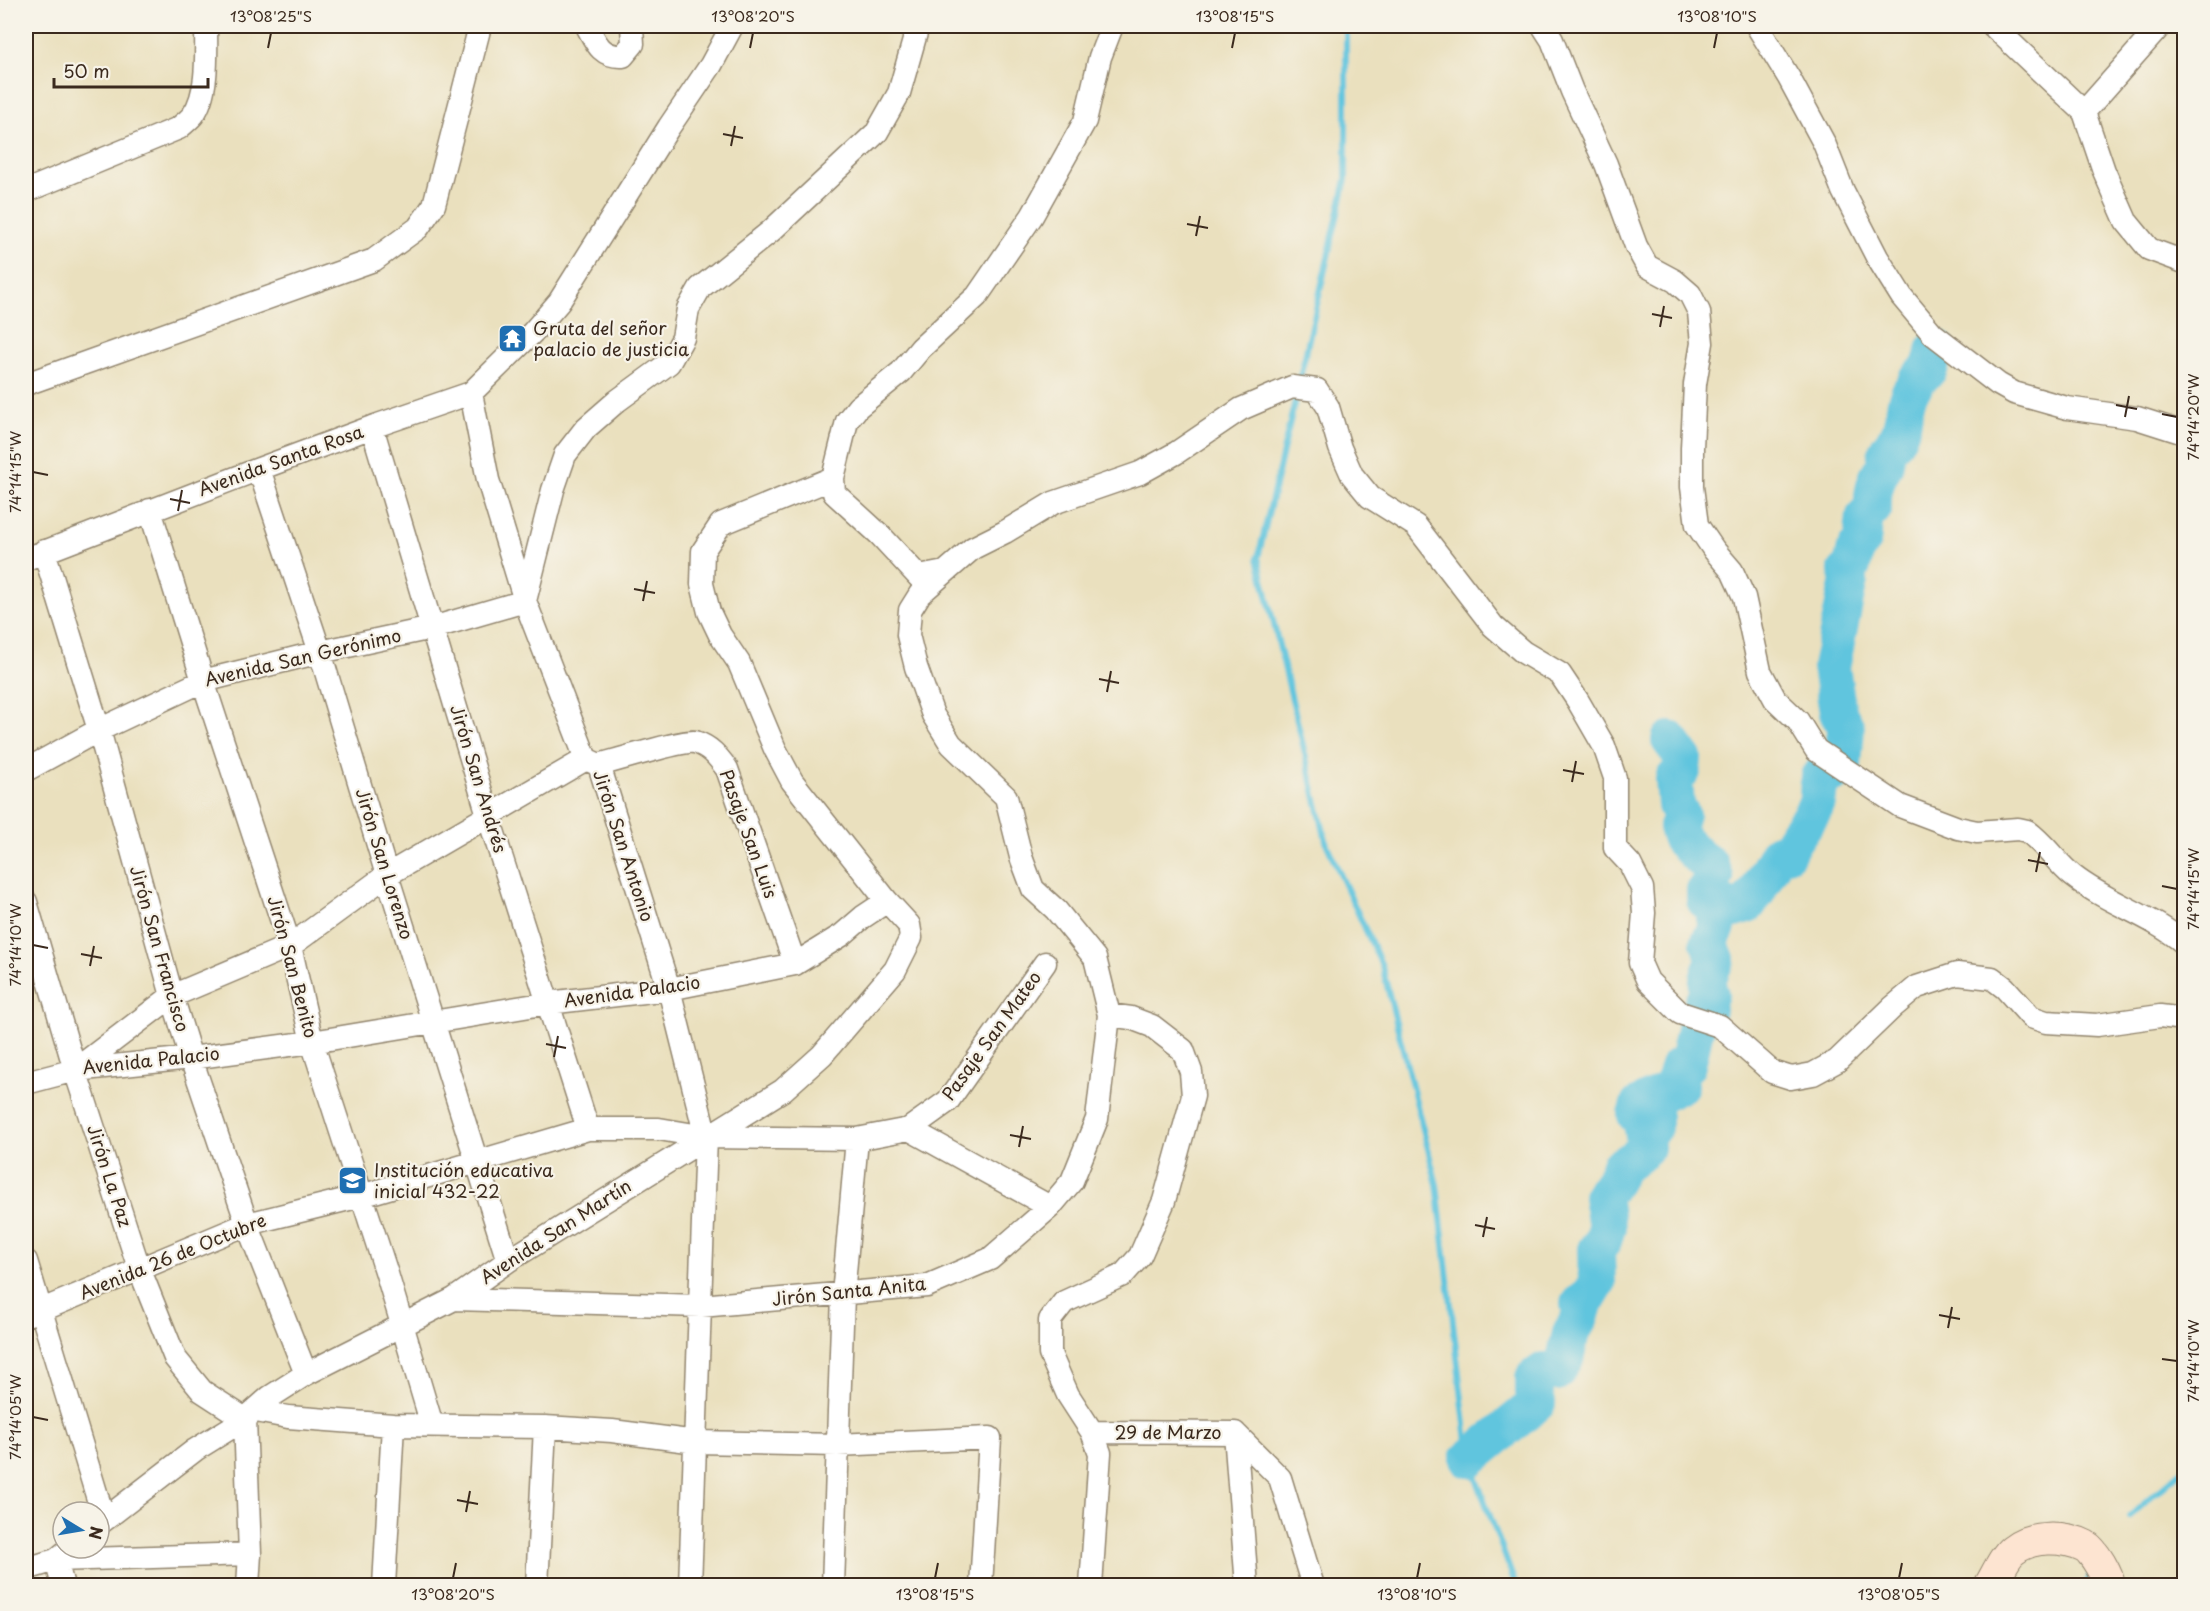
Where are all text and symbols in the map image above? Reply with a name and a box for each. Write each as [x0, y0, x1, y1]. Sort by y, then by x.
text: 13°08'25"S [230, 4, 312, 27]
text: 13°08'20"S [711, 4, 795, 27]
text: 13°08'15"S [1196, 4, 1274, 27]
text: 13°08'10"S [1677, 4, 1757, 27]
scale bar [54, 51, 208, 89]
text: 50 m [63, 57, 110, 84]
place label: Gruta del señor palacio de justicia [533, 314, 689, 362]
temple icon: Gruta del señor palacio de justicia [496, 323, 528, 355]
text: 74°14'20"W [2181, 373, 2204, 460]
street label: Avenida Santa Rosa [194, 417, 368, 502]
text: 74°14'15"W [3, 430, 26, 513]
street label: Avenida San Gerónimo [202, 621, 404, 692]
street label: Jirón San Andrés [444, 701, 515, 856]
street label: Pasaje San Luis [714, 765, 785, 902]
street label: Jirón San Antonio [587, 766, 662, 925]
street label: Jirón San Lorenzo [350, 785, 421, 943]
text: 74°14'15"W [2181, 847, 2204, 930]
street label: Jirón San Francisco [124, 862, 197, 1035]
street label: Jirón San Benito [262, 893, 325, 1041]
text: 74°14'10"W [3, 903, 26, 987]
street label: Pasaje San Mateo [935, 965, 1047, 1105]
street label: Avenida Palacio [562, 968, 702, 1013]
street label: Avenida Palacio [81, 1039, 221, 1080]
street label: Jirón La Paz [81, 1121, 140, 1231]
place label: Institución educativa inicial 432-22 [374, 1156, 554, 1204]
school or university icon: Institución educativa inicial 432-22 [337, 1165, 369, 1197]
street label: Avenida San Martín [474, 1172, 636, 1290]
street label: Avenida 26 de Octubre [75, 1206, 270, 1305]
street label: Jirón Santa Anita [770, 1269, 928, 1312]
text: 74°14'10"W [2181, 1319, 2204, 1403]
text: 74°14'05"W [3, 1373, 26, 1460]
street label: 29 de Marzo [1114, 1418, 1222, 1445]
north arrow [51, 1500, 111, 1560]
text: N [84, 1525, 110, 1542]
text: 13°08'20"S [411, 1582, 495, 1605]
text: 13°08'15"S [896, 1582, 974, 1605]
text: 13°08'10"S [1377, 1582, 1457, 1605]
text: 13°08'05"S [1858, 1582, 1940, 1605]

